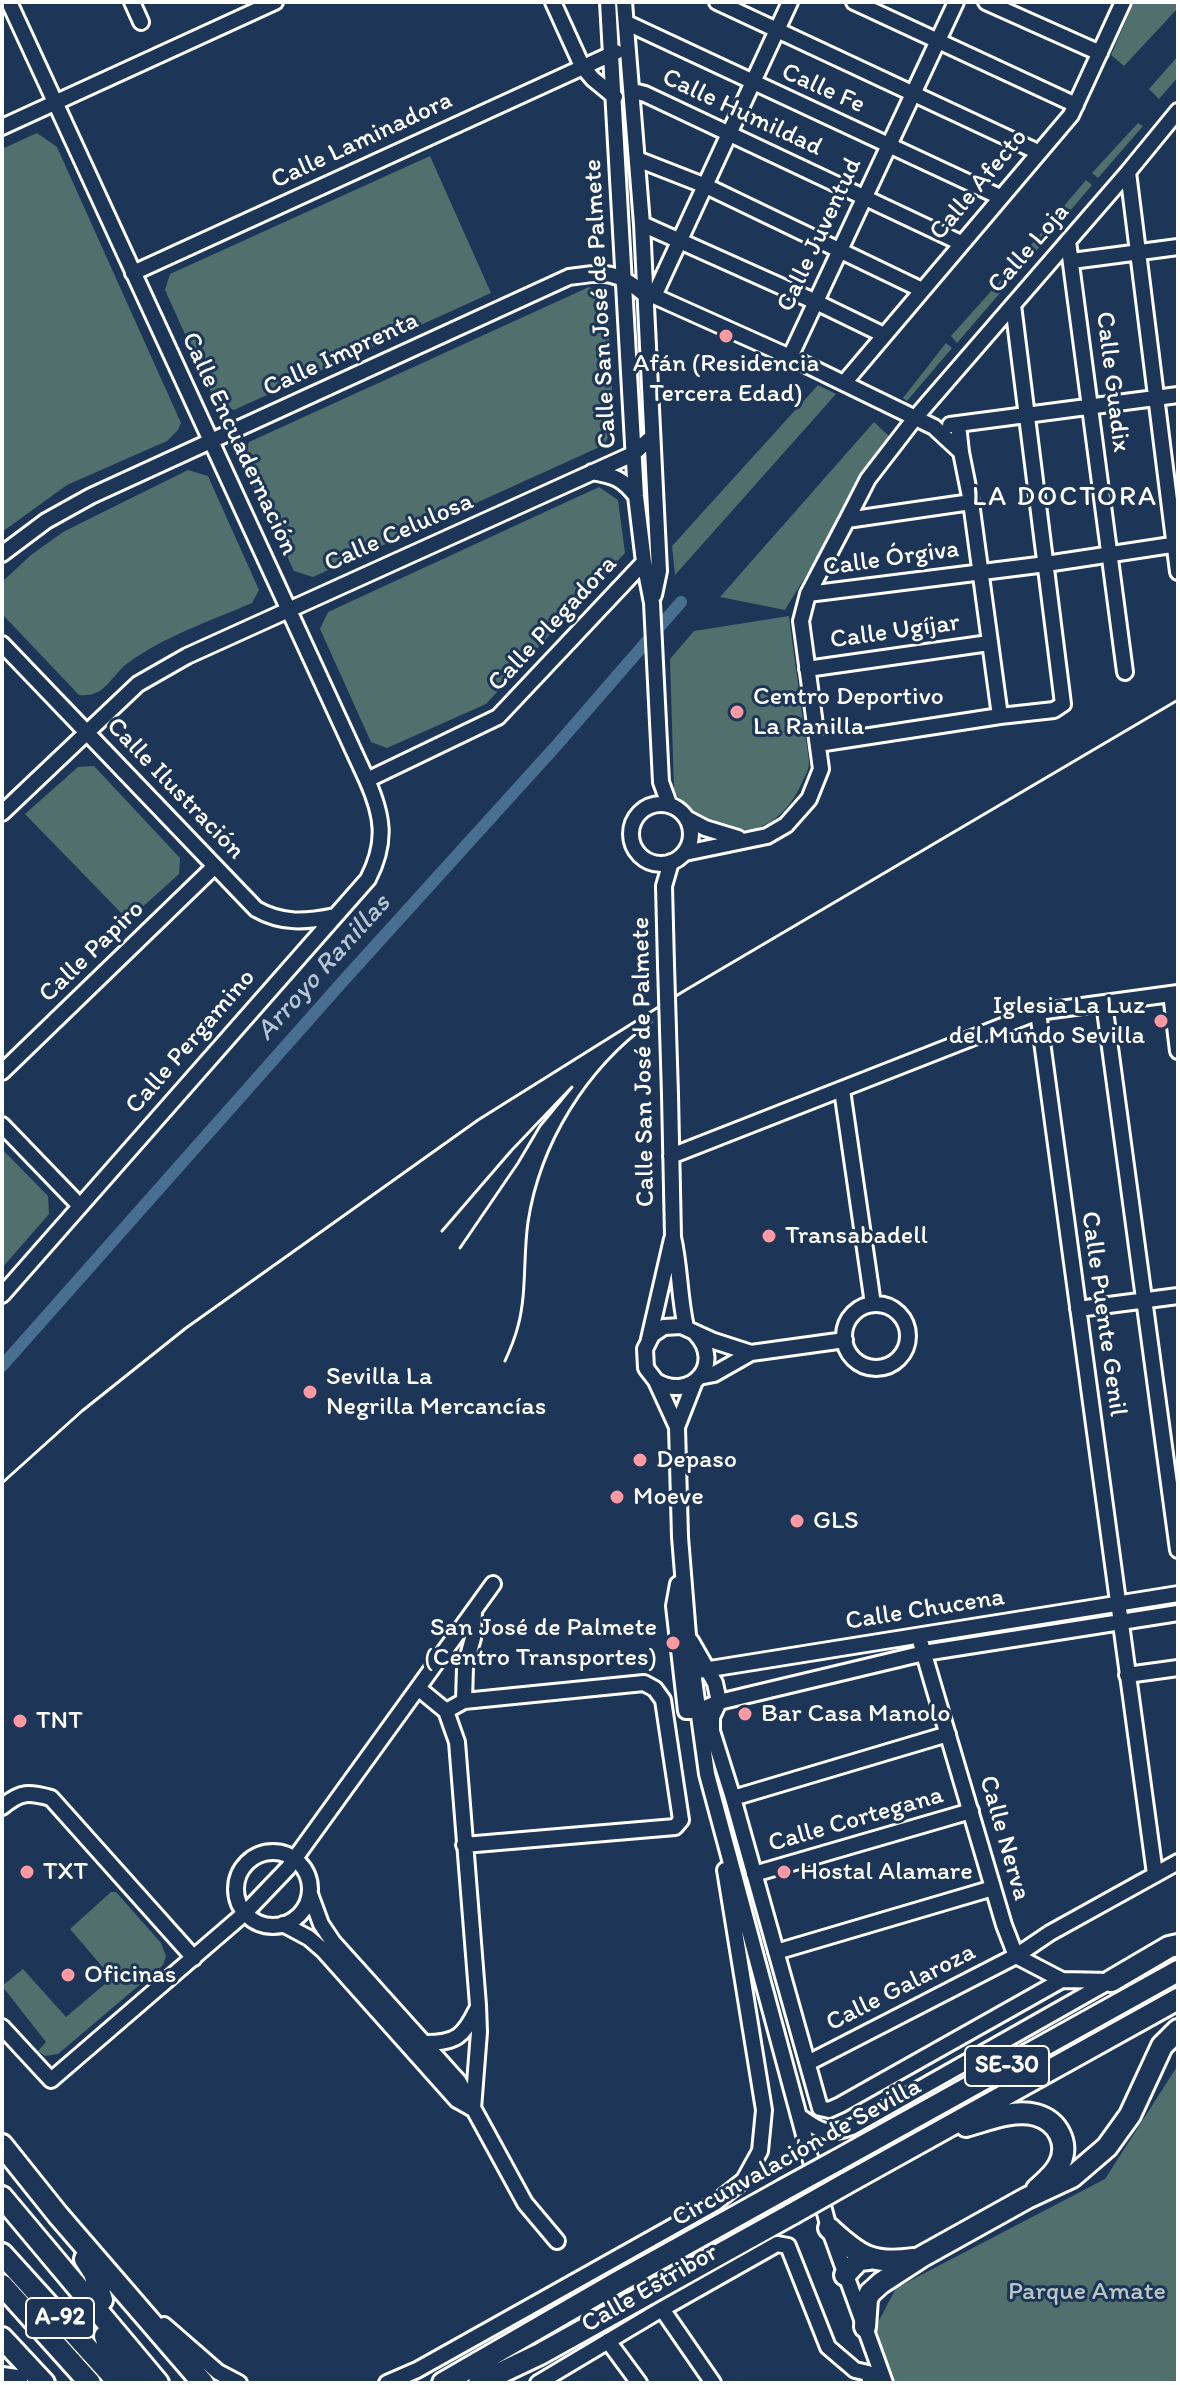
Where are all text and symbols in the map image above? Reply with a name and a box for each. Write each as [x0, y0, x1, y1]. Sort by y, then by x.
street label: Calle Fe [776, 57, 870, 121]
street label: Calle Humildad [657, 62, 827, 164]
street label: Calle Laminadora [266, 85, 458, 197]
street label: Calle Afecto [923, 123, 1035, 247]
street label: Calle Juventud [771, 153, 869, 317]
street label: Calle San José de Palmete [578, 158, 624, 450]
street label: Calle Loja [982, 198, 1076, 300]
street label: Calle Imprenta [259, 305, 423, 405]
street label: Calle Guadix [1088, 310, 1136, 454]
marker: Afán (Residencia Tercera Edad) [717, 327, 735, 345]
street label: Calle Encuadernación [174, 328, 304, 560]
place label: Afán (Residencia Tercera Edad) [633, 348, 819, 410]
district label: LA DOCTORA [972, 481, 1158, 515]
street label: Calle Celulosa [320, 486, 478, 580]
street label: Calle Órgiva [821, 534, 961, 584]
street label: Calle Plegadora [482, 549, 624, 699]
street label: Calle Ugíjar [828, 607, 962, 657]
place label: Centro Deportivo La Ranilla [753, 681, 944, 742]
marker: Centro Deportivo La Ranilla [728, 703, 746, 721]
street label: Calle Ilustración [99, 711, 251, 867]
water label: Arroyo Ranillas [250, 888, 398, 1048]
street label: Calle Papiro [33, 894, 151, 1010]
street label: Calle San José de Palmete [626, 917, 662, 1207]
street label: Calle Pergamino [119, 963, 263, 1121]
place label: Iglesia La Luz del Mundo Sevilla [949, 990, 1145, 1052]
marker: Iglesia La Luz del Mundo Sevilla [1152, 1012, 1170, 1030]
street label: Calle Puente Genil [1073, 1210, 1133, 1418]
place label: Transabadell [785, 1220, 928, 1252]
marker: Transabadell [760, 1227, 778, 1245]
place label: Sevilla La Negrilla Mercancías [326, 1361, 546, 1422]
marker: Sevilla La Negrilla Mercancías [301, 1383, 319, 1401]
place label: Depaso [656, 1444, 737, 1476]
marker: Depaso [631, 1451, 649, 1469]
place label: Moeve [633, 1481, 704, 1513]
marker: Moeve [608, 1488, 626, 1506]
place label: GLS [813, 1505, 859, 1537]
marker: GLS [788, 1512, 806, 1530]
street label: Calle Chucena [843, 1582, 1007, 1638]
place label: San José de Palmete (Centro Transportes) [424, 1612, 657, 1674]
marker: San José de Palmete (Centro Transportes) [664, 1634, 682, 1652]
place label: Bar Casa Manolo [761, 1698, 950, 1730]
place label: TNT [36, 1705, 83, 1737]
marker: Bar Casa Manolo [736, 1705, 754, 1723]
marker: TNT [11, 1712, 29, 1730]
street label: Calle Nerva [971, 1772, 1037, 1904]
street label: Calle Cortegana [765, 1780, 947, 1860]
place label: TXT [43, 1856, 88, 1888]
place label: Hostal Alamare [800, 1856, 973, 1888]
marker: TXT [18, 1863, 36, 1881]
marker: Hostal Alamare [775, 1863, 793, 1881]
street label: Calle Galaroza [821, 1937, 981, 2039]
place label: Oficinas [84, 1959, 177, 1991]
marker: Oficinas [59, 1966, 77, 1984]
road number: SE-30 [965, 2046, 1049, 2086]
street label: Circunvalación de Sevilla [667, 2071, 927, 2235]
street label: Calle Estribor [576, 2237, 724, 2341]
park label: Parque Amate [1008, 2276, 1166, 2308]
road number: A-92 [26, 2298, 94, 2338]

